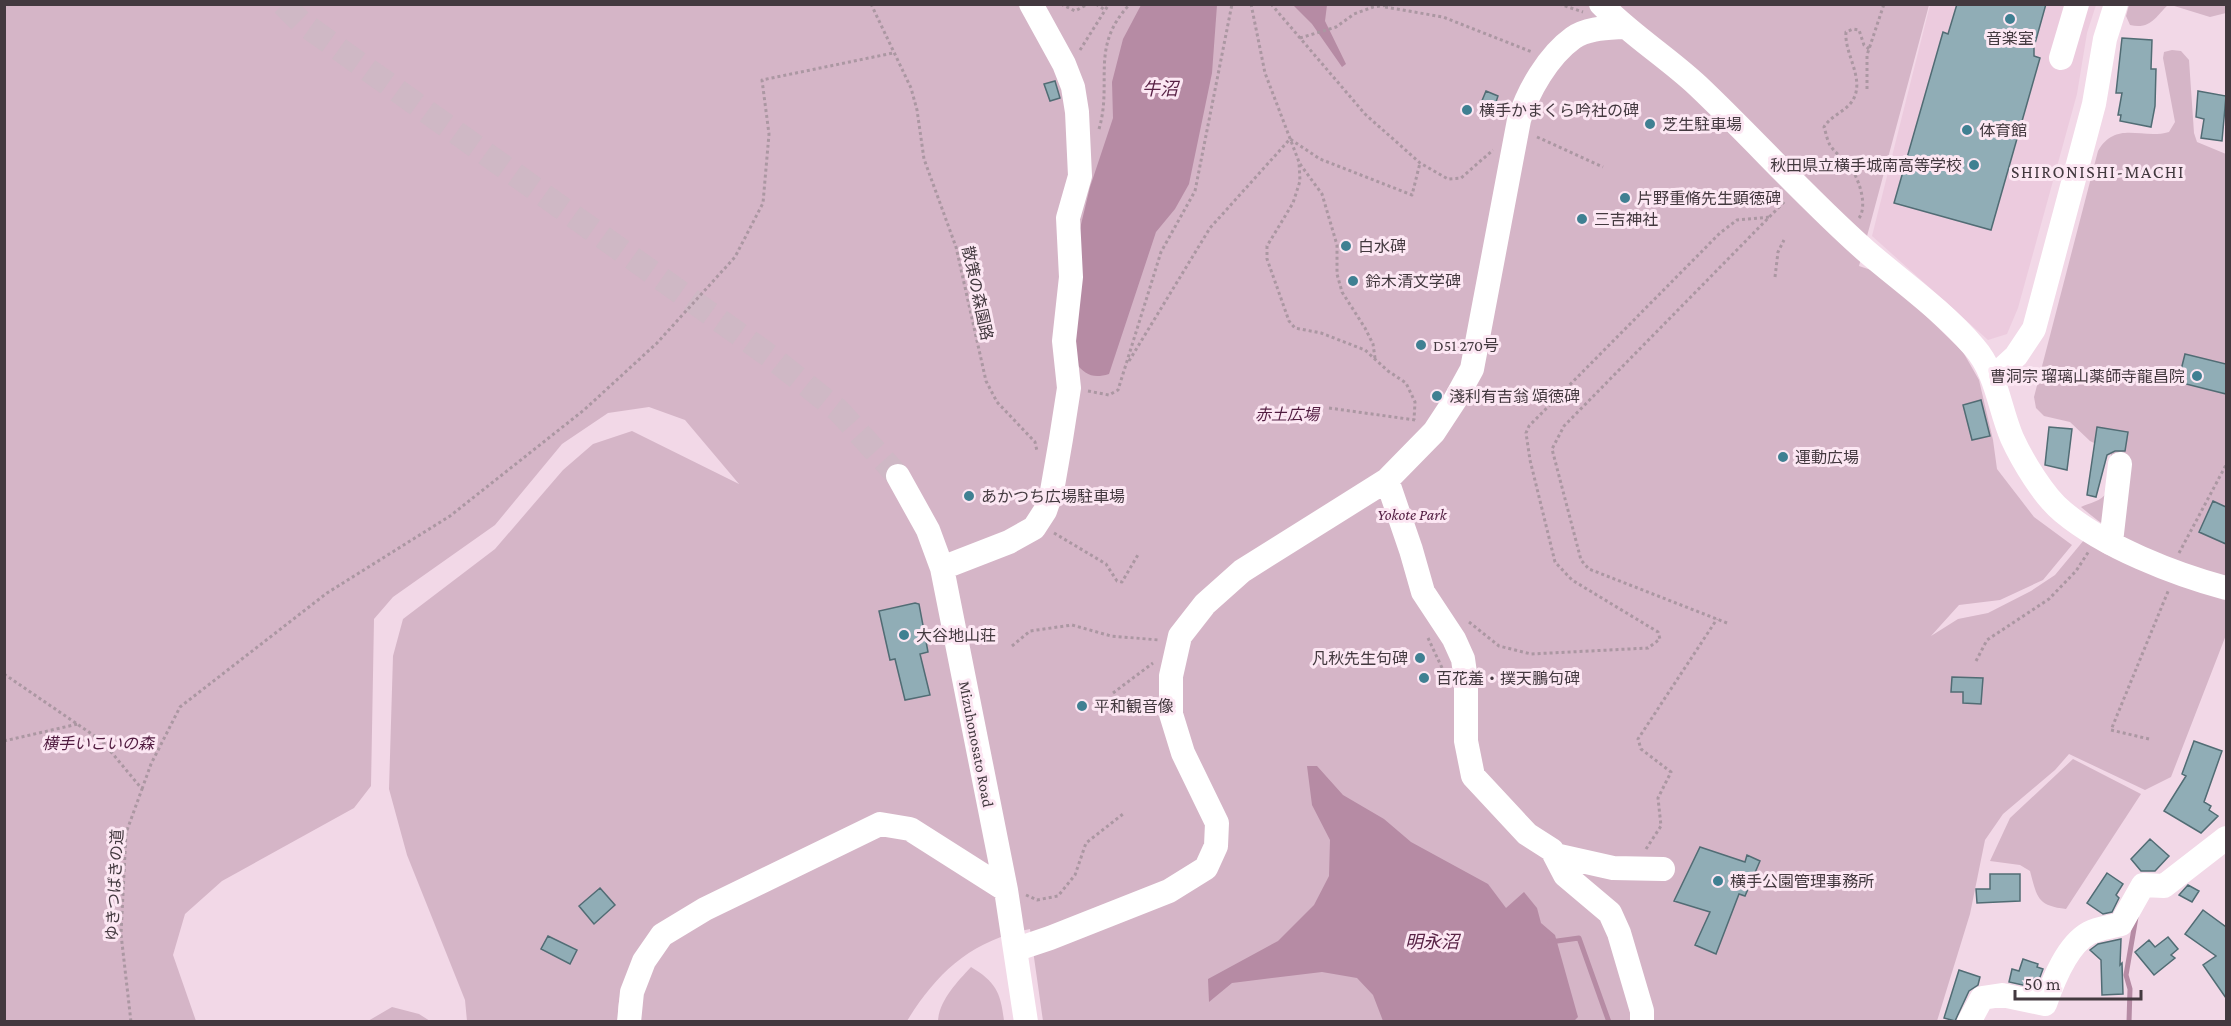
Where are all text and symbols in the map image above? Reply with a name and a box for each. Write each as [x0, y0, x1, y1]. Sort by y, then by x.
marker: 音楽室 [2003, 12, 2017, 26]
place label: 音楽室 [1986, 30, 2034, 47]
water label: 牛沼 [1142, 79, 1181, 99]
place label: 横手かまくら吟社の碑 [1479, 102, 1639, 119]
marker: 横手かまくら吟社の碑 [1460, 103, 1474, 117]
place label: 芝生駐車場 [1662, 116, 1742, 133]
marker: 芝生駐車場 [1643, 117, 1657, 131]
place label: 体育館 [1979, 122, 2027, 139]
marker: 体育館 [1960, 123, 1974, 137]
place label: 秋田県立横手城南高等学校 [1770, 157, 1962, 174]
marker: 秋田県立横手城南高等学校 [1967, 158, 1981, 172]
district label: SHIRONISHI-MACHI [2011, 162, 2185, 182]
place label: 片野重脩先生顕徳碑 [1637, 190, 1781, 207]
marker: 片野重脩先生顕徳碑 [1618, 191, 1632, 205]
place label: 三吉神社 [1594, 211, 1658, 228]
marker: 三吉神社 [1575, 212, 1589, 226]
place label: 白水碑 [1358, 238, 1406, 255]
marker: 白水碑 [1339, 239, 1353, 253]
street label: 散策の森園路 [959, 244, 996, 342]
place label: 鈴木清文学碑 [1365, 273, 1461, 290]
marker: 鈴木清文学碑 [1346, 274, 1360, 288]
place label: D51 270号 [1433, 337, 1499, 354]
marker: D51 270号 [1414, 338, 1428, 352]
place label: 曹洞宗 瑠璃山薬師寺龍昌院 [1990, 368, 2185, 385]
marker: 曹洞宗 瑠璃山薬師寺龍昌院 [2190, 369, 2204, 383]
place label: 淺利有吉翁 頌徳碑 [1449, 388, 1580, 405]
marker: 淺利有吉翁 頌徳碑 [1430, 389, 1444, 403]
park label: 赤土広場 [1255, 406, 1321, 423]
place label: 運動広場 [1795, 449, 1859, 466]
marker: 運動広場 [1776, 450, 1790, 464]
place label: あかつち広場駐車場 [981, 488, 1125, 505]
marker: あかつち広場駐車場 [962, 489, 976, 503]
park label: Yokote Park [1377, 506, 1448, 523]
place label: 大谷地山荘 [916, 627, 996, 644]
marker: 大谷地山荘 [897, 628, 911, 642]
place label: 凡秋先生句碑 [1312, 650, 1408, 667]
marker: 凡秋先生句碑 [1413, 651, 1427, 665]
place label: 百花羞・撲天鵬句碑 [1436, 670, 1580, 687]
marker: 百花羞・撲天鵬句碑 [1417, 671, 1431, 685]
street label: Mizuhonosato Road [956, 680, 997, 809]
place label: 平和観音像 [1094, 698, 1174, 715]
marker: 平和観音像 [1075, 699, 1089, 713]
park label: 横手いこいの森 [42, 735, 156, 752]
street label: ゆきつばきの道 [103, 829, 126, 941]
place label: 横手公園管理事務所 [1730, 873, 1874, 890]
marker: 横手公園管理事務所 [1711, 874, 1725, 888]
water label: 明永沼 [1405, 932, 1462, 952]
scale bar [2015, 963, 2141, 1001]
text: 50 m [2024, 974, 2061, 994]

